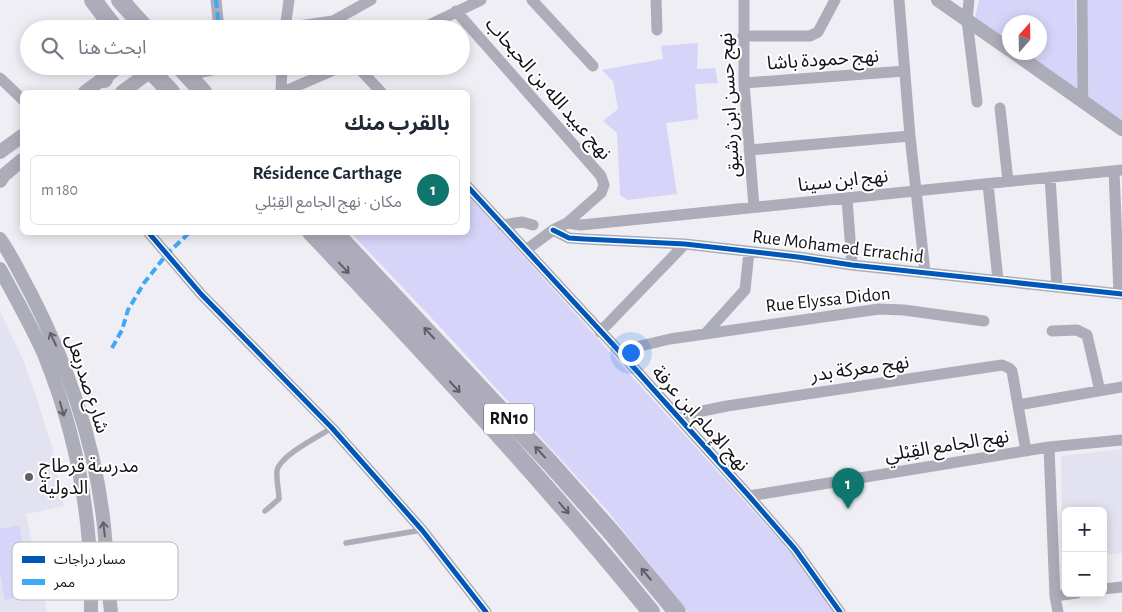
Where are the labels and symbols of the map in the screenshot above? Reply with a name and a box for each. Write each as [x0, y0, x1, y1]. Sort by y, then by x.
street label: نهج عبيد الله بن الحبحاب [478, 15, 614, 166]
north arrow [1002, 15, 1047, 60]
street label: نهج حسن ابن رشيق [717, 32, 747, 178]
street label: نهج حمودة باشا [766, 47, 880, 77]
street label: نهج ابن سينا [797, 167, 890, 199]
street label: Rue Mohamed Errachid [751, 227, 925, 267]
one-way arrow [338, 262, 350, 274]
street label: Rue Elyssa Didon [765, 284, 891, 316]
one-way arrow [423, 327, 435, 339]
one-way arrow [48, 331, 58, 346]
street label: شارع صدربعل [59, 332, 112, 437]
your location [618, 340, 644, 366]
street label: نهج معركة بدر [809, 353, 911, 389]
street label: نهج الإمام ابن عرفة [645, 363, 752, 478]
one-way arrow [449, 381, 461, 394]
one-way arrow [58, 401, 68, 417]
road number: RN10 [484, 404, 534, 434]
street label: نهج الجامع القِبْلي [883, 427, 1011, 470]
one-way arrow [534, 445, 545, 458]
place label: مدرسة قرطاج الدولية [39, 457, 139, 499]
pin: 1 [832, 468, 864, 509]
marker: مدرسة قرطاج الدولية [23, 471, 35, 483]
one-way arrow [558, 501, 570, 514]
one-way arrow [99, 521, 109, 537]
legend [12, 542, 178, 600]
text: مسار دراجات [54, 553, 126, 568]
one-way arrow [640, 568, 651, 581]
text: ممر [53, 576, 75, 591]

